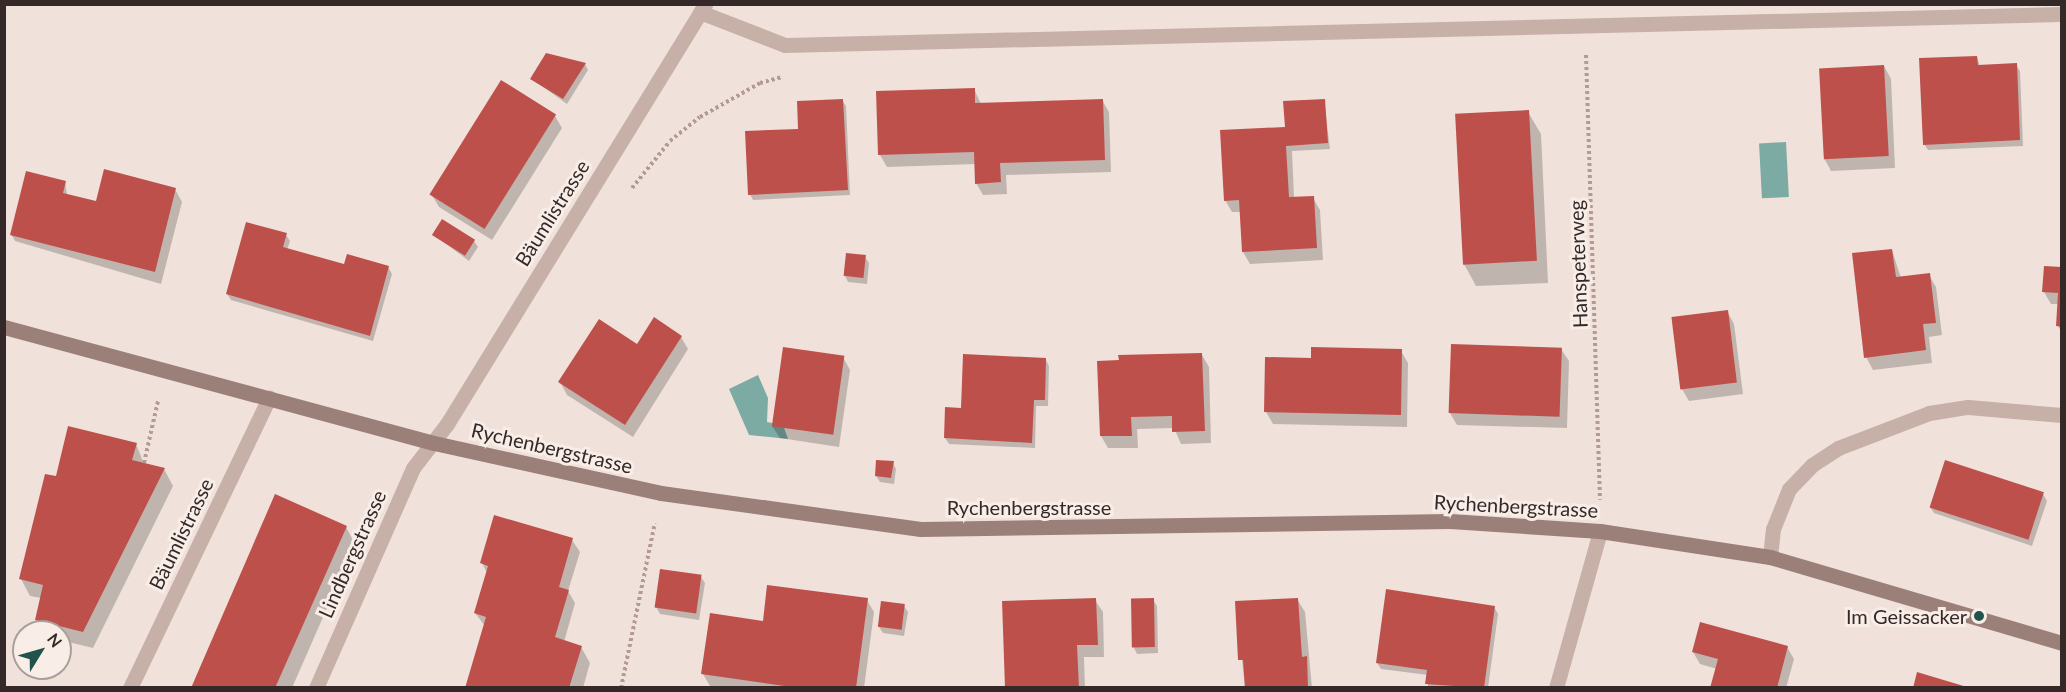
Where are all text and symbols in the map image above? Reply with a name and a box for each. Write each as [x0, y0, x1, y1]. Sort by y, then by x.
street label: Bäumlistrasse [510, 156, 594, 270]
street label: Hanspeterweg [1564, 200, 1592, 328]
street label: Rychenbergstrasse [469, 418, 635, 478]
street label: Bäumlistrasse [144, 475, 218, 593]
street label: Lindbergstrasse [313, 486, 391, 622]
street label: Rychenbergstrasse [1433, 490, 1599, 522]
street label: Rychenbergstrasse [947, 495, 1111, 519]
place label: Im Geissacker [1846, 604, 1967, 628]
marker: Im Geissacker [1972, 609, 1986, 623]
north arrow [12, 620, 72, 680]
text: N [44, 629, 66, 651]

